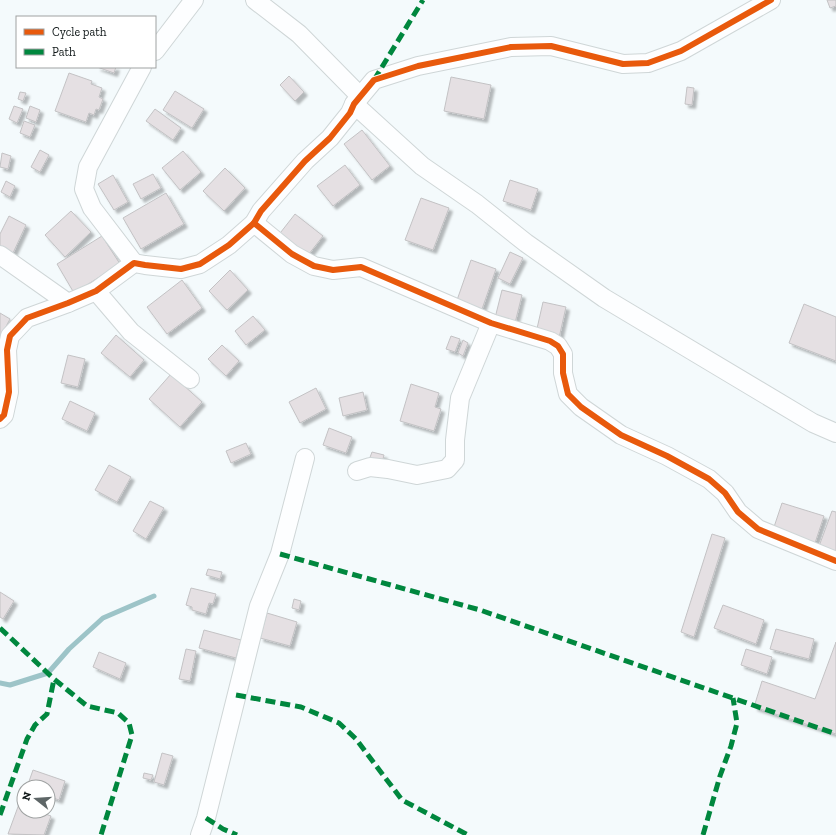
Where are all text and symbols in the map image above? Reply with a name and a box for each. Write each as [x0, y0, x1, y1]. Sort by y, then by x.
legend [16, 16, 156, 68]
text: Cycle path [52, 25, 107, 39]
text: Path [52, 45, 76, 59]
north arrow [16, 779, 56, 819]
text: N [19, 790, 35, 802]

